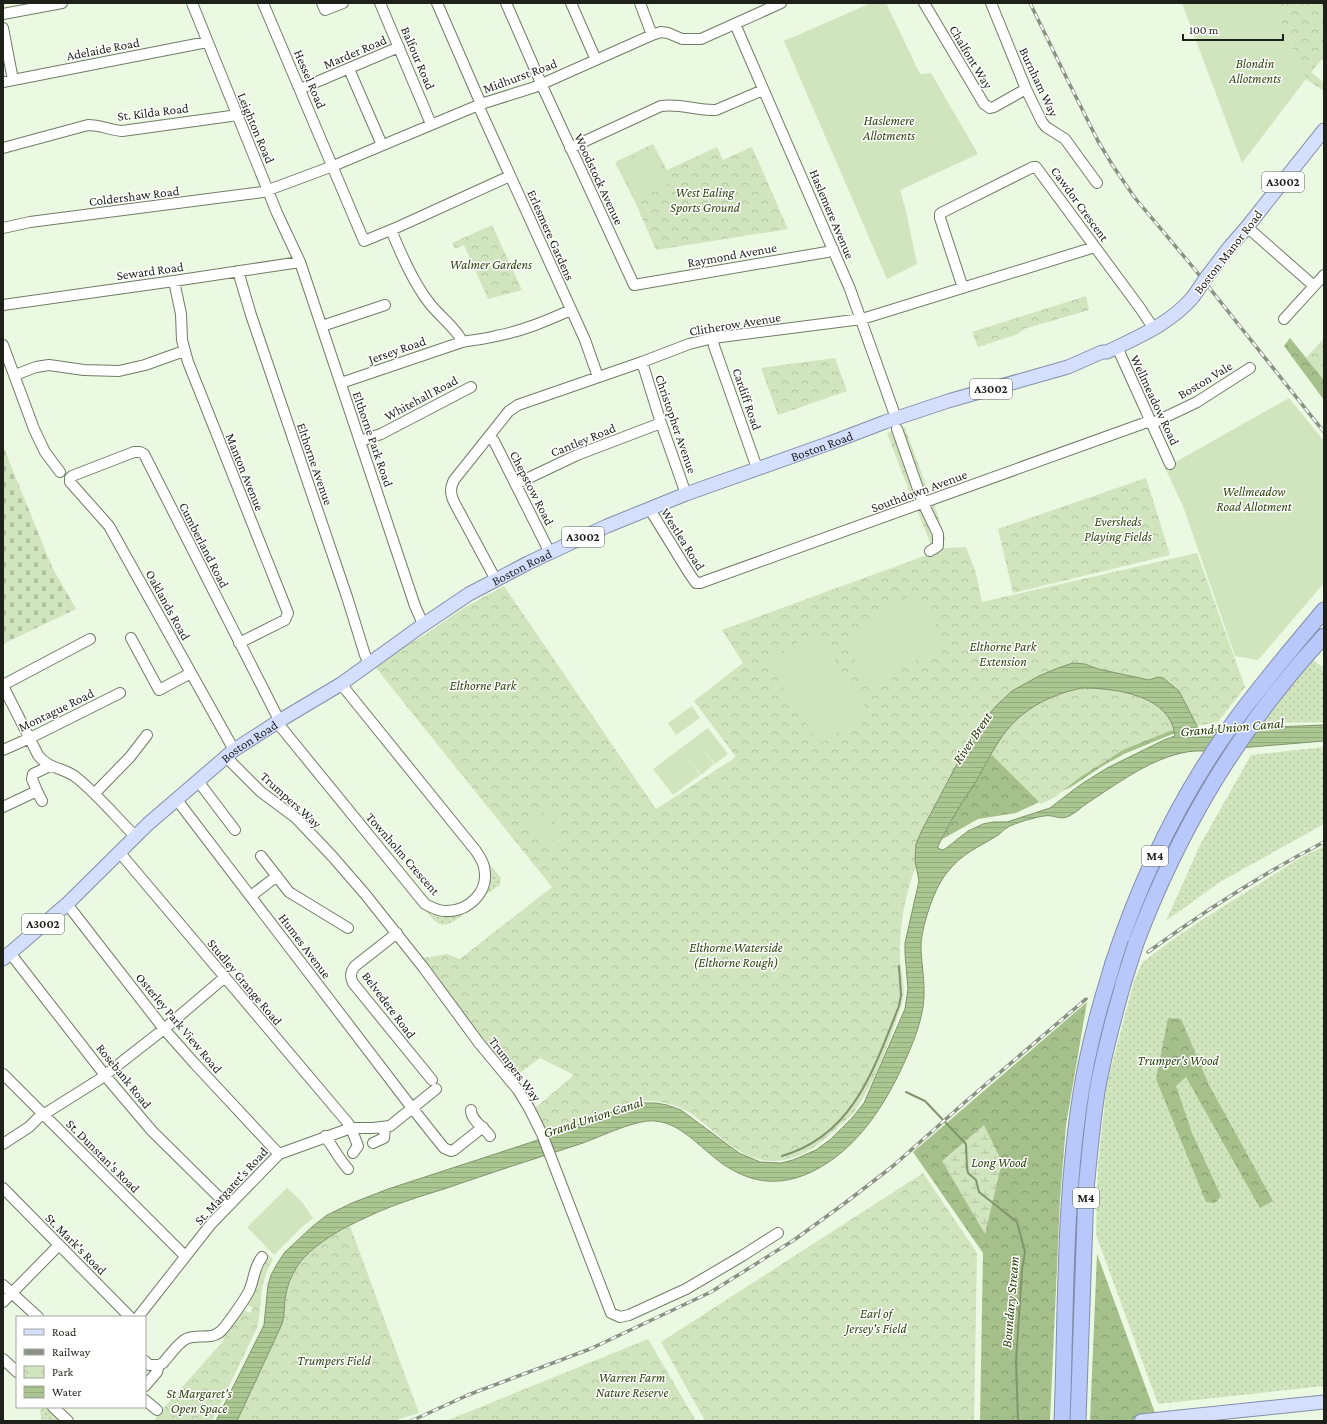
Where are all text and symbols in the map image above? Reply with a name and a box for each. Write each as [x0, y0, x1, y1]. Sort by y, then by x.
scale bar [1183, 16, 1283, 42]
street label: Chalfont Way [946, 23, 996, 92]
text: 100 m [1189, 23, 1219, 37]
street label: Balfour Road [398, 24, 438, 92]
street label: Marder Road [321, 32, 389, 72]
street label: Adelaide Road [65, 35, 141, 63]
street label: Burnham Way [1016, 45, 1062, 120]
street label: Hessel Road [291, 47, 329, 111]
street label: Midhurst Road [481, 56, 559, 96]
park label: Blondin Allotments [1228, 56, 1281, 86]
street label: Leighton Road [234, 90, 278, 166]
street label: St. Kilda Road [116, 100, 190, 124]
park label: Haslemere Allotments [862, 113, 915, 143]
street label: Woodstock Avenue [571, 131, 627, 227]
street label: Cawdor Crescent [1048, 164, 1112, 245]
street label: Haslemere Avenue [806, 167, 858, 261]
road number: A3002 [1262, 172, 1304, 192]
street label: Coldershaw Road [88, 183, 180, 209]
park label: West Ealing Sports Ground [670, 185, 741, 215]
street label: Erlesmere Gardens [524, 187, 578, 283]
street label: Boston Manor Road [1191, 207, 1266, 297]
street label: Raymond Avenue [686, 240, 778, 270]
park label: Walmer Gardens [450, 257, 532, 272]
street label: Seward Road [116, 259, 184, 283]
street label: Clitherow Avenue [688, 309, 782, 339]
street label: Jersey Road [365, 333, 428, 367]
street label: Wellmeadow Road [1128, 353, 1183, 448]
street label: Boston Vale [1175, 358, 1235, 402]
street label: Cardiff Road [729, 366, 765, 432]
street label: Whitehall Road [382, 372, 460, 424]
street label: Christopher Avenue [652, 373, 700, 476]
road number: A3002 [970, 379, 1012, 399]
street label: Elthorne Park Road [350, 389, 396, 489]
street label: Cantley Road [548, 420, 618, 460]
street label: Elthorne Avenue [294, 421, 336, 507]
street label: Boston Road [788, 427, 855, 464]
street label: Manton Avenue [223, 431, 267, 513]
street label: Chepstow Road [507, 448, 557, 528]
street label: Southdown Avenue [869, 467, 969, 515]
park label: Wellmeadow Road Allotment [1216, 484, 1292, 514]
street label: Cumberland Road [176, 500, 232, 590]
street label: Westlea Road [658, 505, 708, 573]
park label: Eversheds Playing Fields [1084, 514, 1152, 544]
road number: A3002 [562, 527, 604, 547]
street label: Boston Road [489, 546, 554, 588]
street label: Oaklands Road [143, 567, 194, 643]
park label: Elthorne Park Extension [970, 639, 1038, 669]
park label: Elthorne Park [450, 678, 518, 693]
street label: Montague Road [16, 685, 96, 735]
water label: River Brent [949, 708, 996, 767]
water label: Grand Union Canal [1180, 714, 1285, 739]
street label: Boston Road [218, 717, 280, 766]
street label: Trumpers Way [257, 769, 325, 832]
street label: Townholm Crescent [363, 810, 443, 899]
road number: M4 [1142, 846, 1168, 866]
street label: Humes Avenue [276, 911, 334, 982]
road number: A3002 [22, 914, 64, 934]
street label: Studley Grange Road [205, 936, 286, 1028]
park label: Elthorne Waterside (Elthorne Rough) [689, 940, 783, 971]
street label: Belvedere Road [359, 969, 419, 1041]
street label: Osterley Park View Road [133, 970, 225, 1076]
street label: Trumpers Way [486, 1034, 545, 1105]
street label: Rosebank Road [93, 1041, 155, 1112]
park label: Trumper's Wood [1137, 1053, 1219, 1068]
water label: Grand Union Canal [541, 1093, 645, 1141]
street label: St. Dunstan's Road [63, 1116, 143, 1196]
street label: St. Margaret's Road [191, 1144, 271, 1228]
park label: Long Wood [971, 1155, 1028, 1170]
road number: M4 [1073, 1188, 1099, 1208]
street label: St. Mark's Road [42, 1210, 110, 1278]
water label: Boundary Stream [998, 1256, 1022, 1348]
park label: Earl of Jersey's Field [843, 1306, 907, 1336]
legend [16, 1316, 146, 1408]
text: Road [52, 1325, 77, 1339]
text: Railway [52, 1345, 91, 1359]
park label: Trumpers Field [297, 1353, 372, 1368]
text: Park [52, 1365, 74, 1379]
park label: Warren Farm Nature Reserve [596, 1370, 668, 1400]
text: Water [52, 1385, 82, 1399]
park label: St Margaret's Open Space [166, 1386, 232, 1416]

